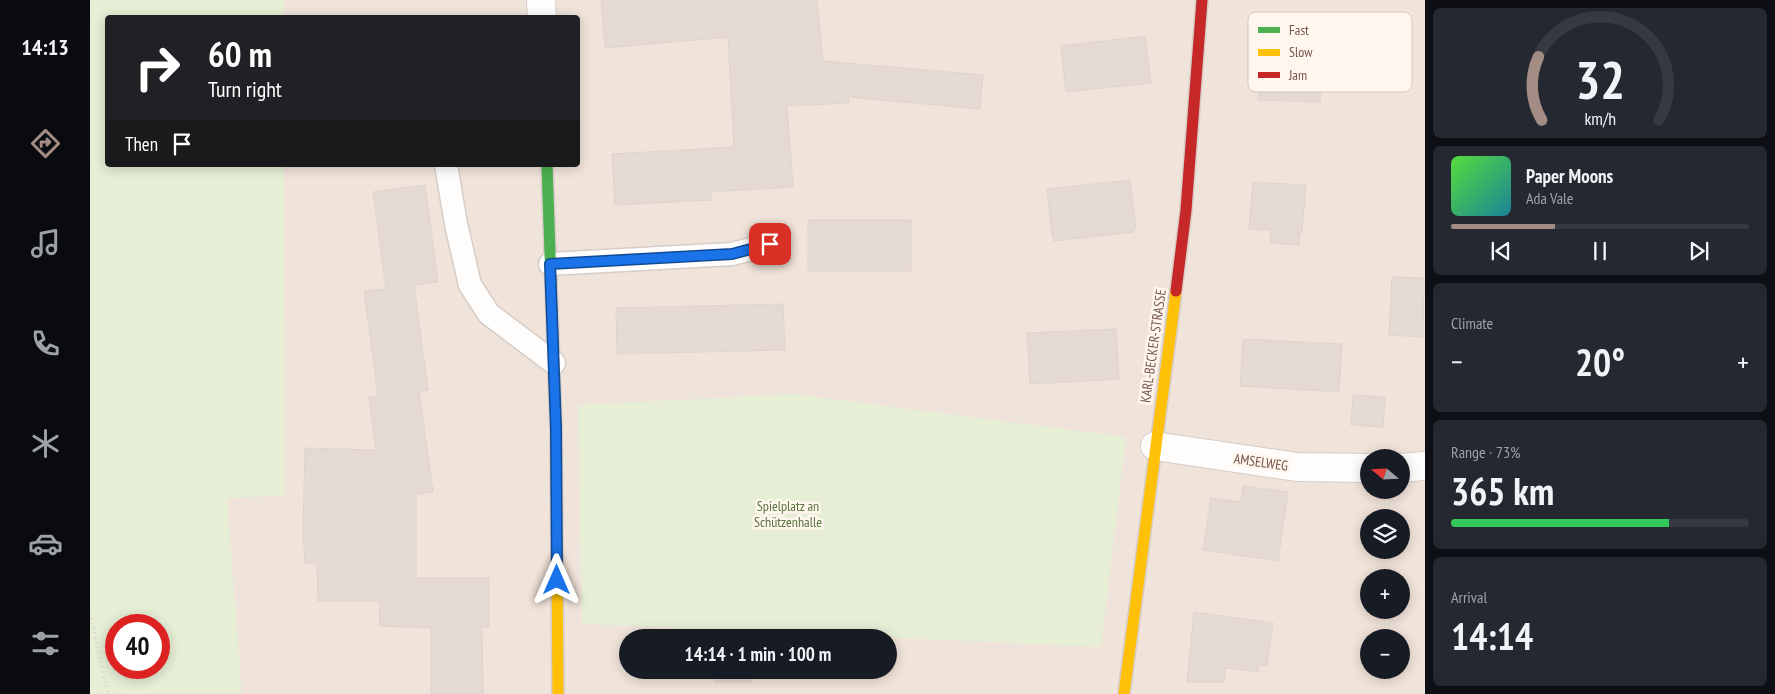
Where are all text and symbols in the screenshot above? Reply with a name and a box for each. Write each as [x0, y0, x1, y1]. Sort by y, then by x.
legend [1248, 12, 1412, 92]
text: Fast [1289, 21, 1309, 39]
text: 60 m [208, 31, 272, 77]
text: 14:13 [21, 33, 69, 61]
icon: right [125, 35, 190, 100]
text: Slow [1289, 43, 1313, 61]
text: 32 [1575, 46, 1625, 113]
text: Jam [1288, 66, 1307, 84]
text: Turn right [208, 75, 282, 103]
text: km/h [1584, 107, 1616, 130]
icon: directions [28, 126, 63, 161]
icon: arrive [168, 130, 196, 158]
text: Then [125, 132, 158, 156]
text: Paper Moons [1526, 164, 1613, 188]
text: Ada Vale [1526, 188, 1573, 208]
pin [749, 223, 791, 265]
icon: music [28, 226, 63, 261]
icon: arrive [756, 230, 784, 258]
icon: previous [1487, 237, 1515, 265]
icon: pause [1586, 237, 1614, 265]
icon: next [1685, 237, 1713, 265]
street label: KARL-BECKER-STRASSE [1136, 288, 1170, 404]
text: Climate [1451, 313, 1493, 333]
icon: phone [28, 326, 63, 361]
text: 20° [1575, 337, 1625, 386]
text: − [1451, 343, 1463, 380]
text: + [1737, 343, 1749, 380]
icon: climate [28, 426, 63, 461]
text: Range · 73% [1451, 442, 1520, 462]
street label: AMSELWEG [1233, 449, 1289, 475]
north arrow [1360, 449, 1410, 499]
map controls [1360, 449, 1410, 679]
text: 365 km [1451, 466, 1554, 515]
park label: Spielplatz an Schützenhalle [754, 497, 822, 531]
button: layers [1360, 509, 1410, 559]
icon: car [28, 526, 63, 561]
position arrow [530, 553, 582, 605]
button: + [1360, 569, 1410, 619]
text: Arrival [1451, 587, 1487, 607]
text: 14:14 [1451, 611, 1533, 660]
speed limit sign: 40 [105, 614, 170, 679]
icon: filters [28, 626, 63, 661]
button: − [1360, 629, 1410, 679]
text: 14:14 · 1 min · 100 m [685, 642, 831, 666]

